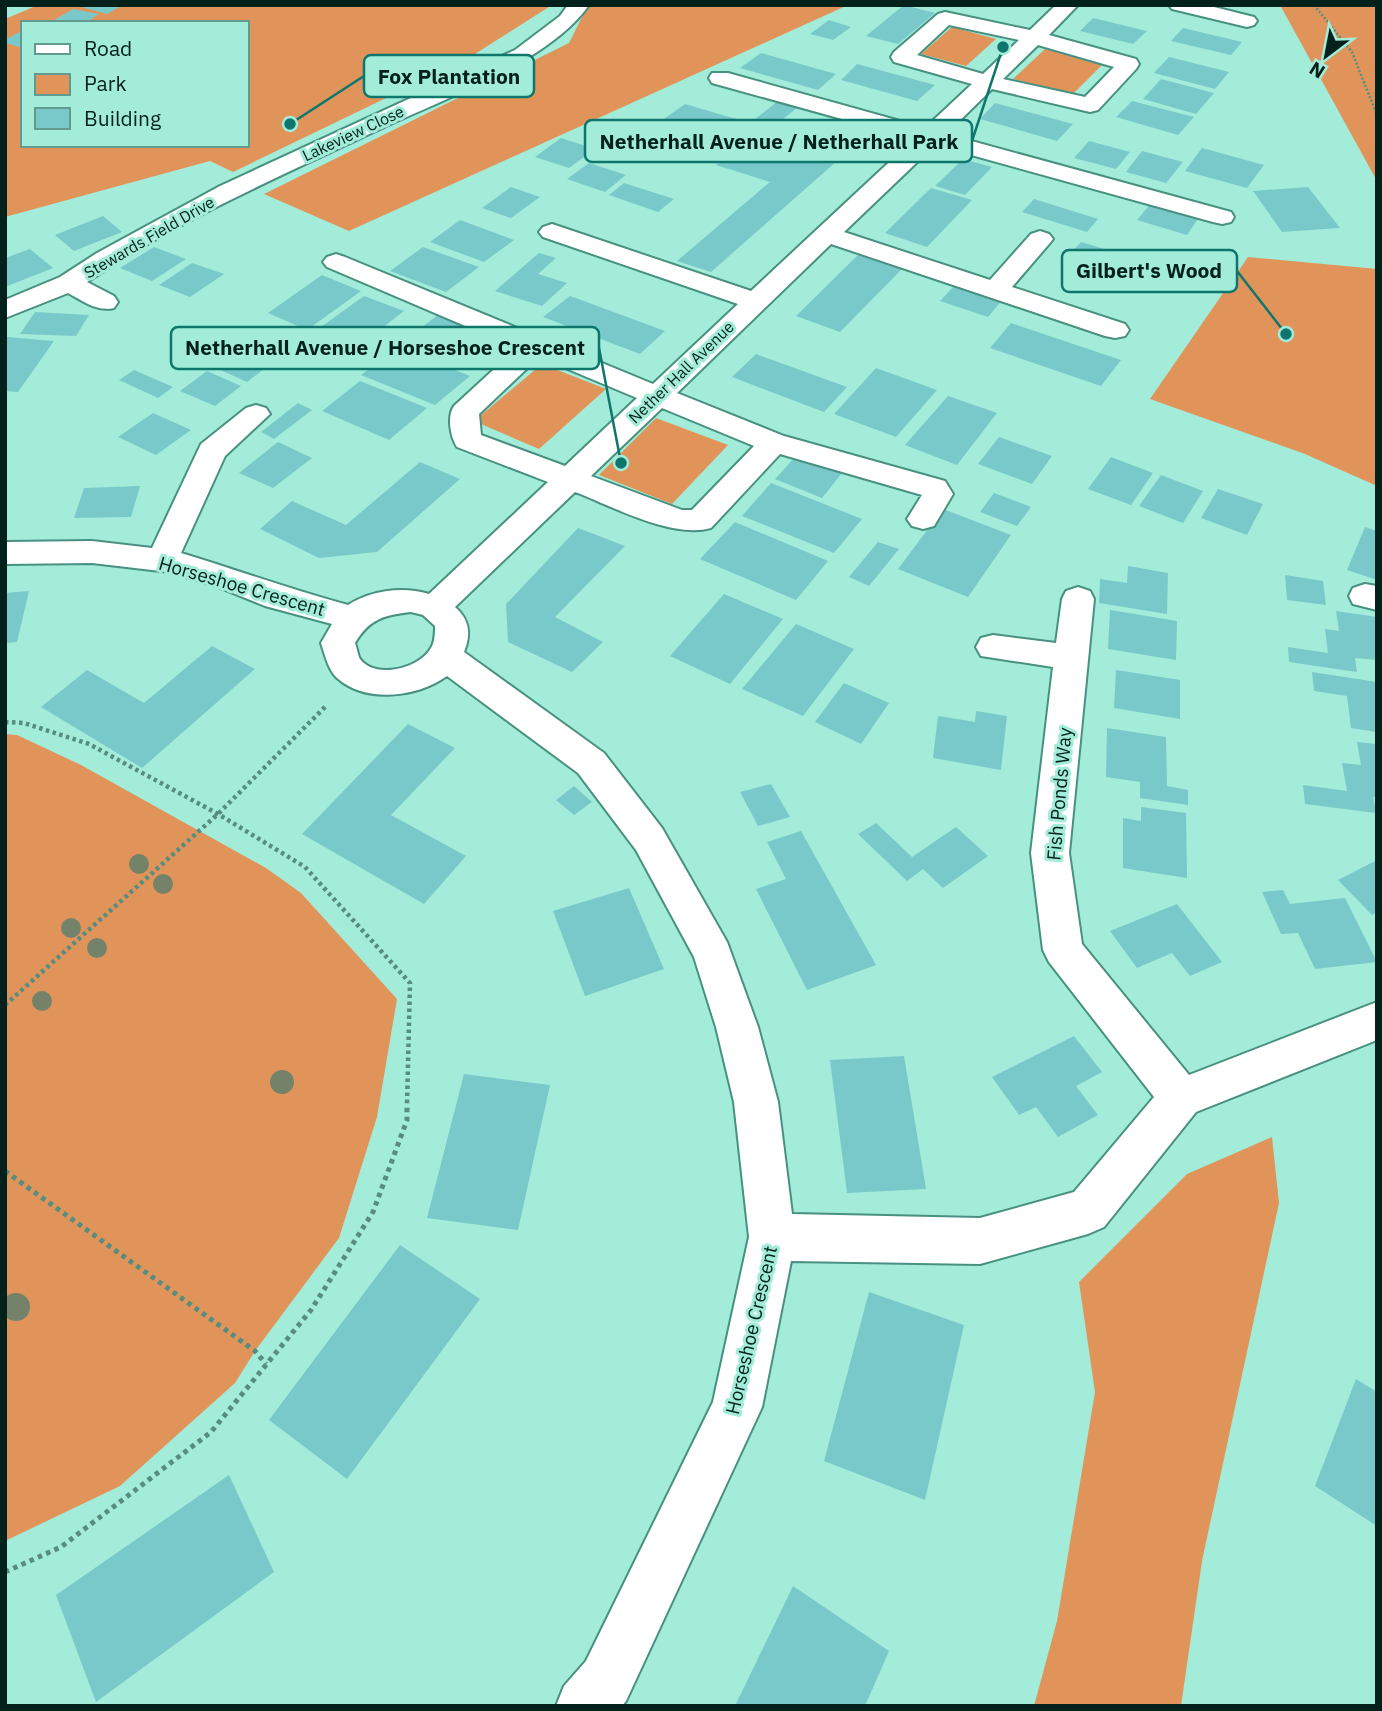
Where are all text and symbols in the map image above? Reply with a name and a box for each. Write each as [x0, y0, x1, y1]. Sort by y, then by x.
legend [21, 21, 248, 147]
north arrow [1291, 21, 1361, 91]
text: Road [84, 34, 132, 62]
callout: Fox Plantation [364, 55, 534, 97]
text: N [1305, 57, 1329, 84]
text: Fox Plantation [378, 62, 520, 90]
text: Park [84, 69, 127, 97]
street label: Lakeview Close [299, 101, 407, 165]
text: Building [84, 104, 161, 132]
callout: Netherhall Avenue / Netherhall Park [585, 120, 972, 162]
text: Netherhall Avenue / Netherhall Park [600, 127, 959, 155]
street label: Stewards Field Drive [80, 191, 218, 282]
callout: Gilbert's Wood [1062, 250, 1237, 292]
text: Gilbert's Wood [1076, 256, 1222, 284]
street label: Nether Hall Avenue [624, 316, 738, 427]
callout: Netherhall Avenue / Horseshoe Crescent [171, 327, 599, 369]
text: Netherhall Avenue / Horseshoe Crescent [185, 333, 585, 361]
street label: Horseshoe Crescent [156, 551, 328, 621]
street label: Fish Ponds Way [1041, 726, 1077, 862]
street label: Horseshoe Crescent [720, 1243, 782, 1417]

